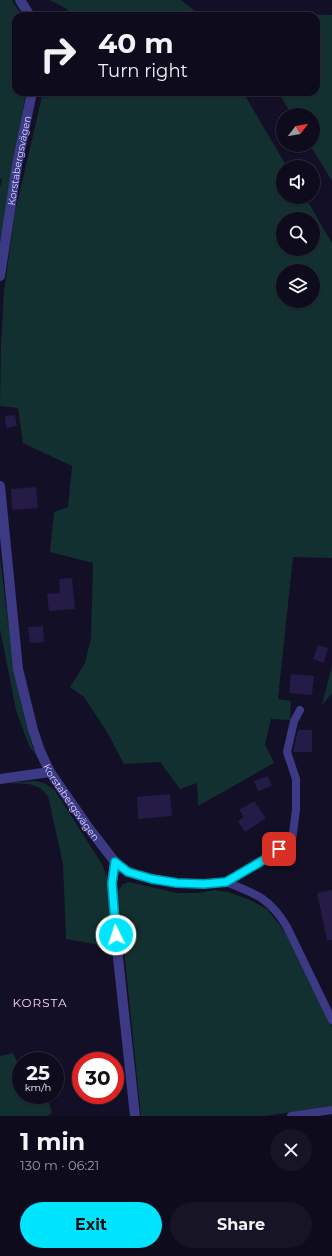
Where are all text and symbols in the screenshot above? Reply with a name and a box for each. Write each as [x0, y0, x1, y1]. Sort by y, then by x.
text: 40 m [98, 26, 174, 60]
icon: right [32, 28, 84, 80]
text: Turn right [98, 60, 188, 82]
north arrow [276, 108, 320, 152]
map controls [276, 108, 320, 308]
street label: Korstabergsvägen [5, 115, 34, 206]
button: sound [276, 160, 320, 204]
button: search [276, 212, 320, 256]
button: layers [276, 264, 320, 308]
street label: Korstabergsvägen [40, 762, 102, 844]
pin [262, 832, 296, 866]
icon: arrive [268, 838, 290, 860]
position arrow [95, 914, 137, 956]
district label: KORSTA [12, 995, 68, 1010]
speed limit sign: 30 [72, 1052, 124, 1104]
text: 25 [26, 1061, 50, 1085]
text: km/h [25, 1081, 51, 1094]
text: 1 min [20, 1127, 85, 1156]
button: close [270, 1129, 312, 1171]
text: 130 m · 06:21 [20, 1157, 99, 1173]
button: Exit [20, 1202, 162, 1248]
button: Share [170, 1202, 312, 1248]

